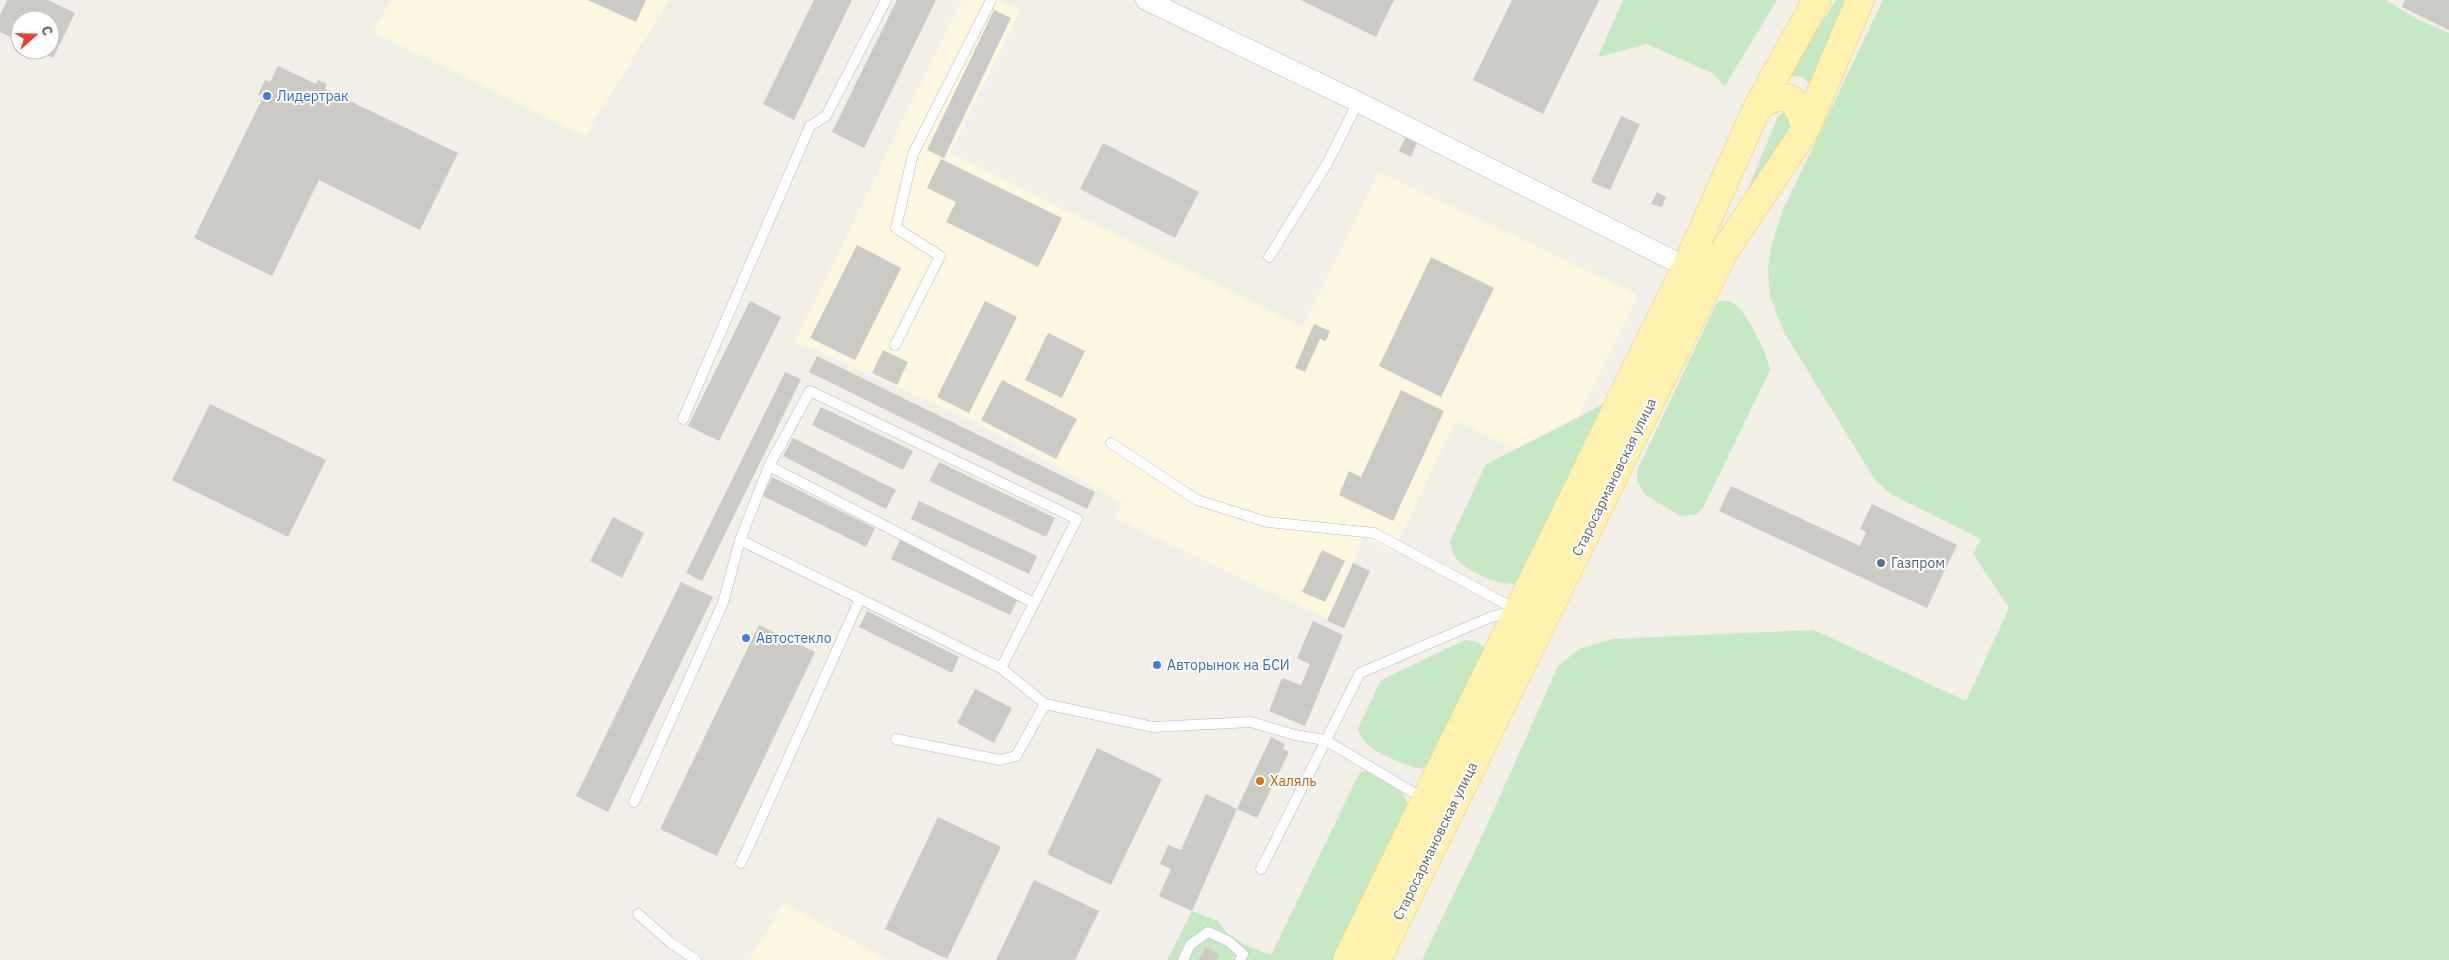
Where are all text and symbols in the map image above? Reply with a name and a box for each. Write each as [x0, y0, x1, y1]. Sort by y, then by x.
north arrow [10, 10, 60, 60]
text: С [37, 23, 57, 38]
place label: Лидертрак [277, 87, 349, 105]
marker: Лидертрак [261, 90, 273, 102]
street label: Старосармановская улица [1568, 394, 1660, 559]
place label: Газпром [1891, 554, 1945, 572]
marker: Газпром [1875, 557, 1887, 569]
place label: Автостекло [756, 629, 832, 647]
marker: Автостекло [740, 632, 752, 644]
place label: Авторынок на БСИ [1167, 656, 1290, 674]
marker: Авторынок на БСИ [1151, 659, 1163, 671]
street label: Старосармановская улица [1389, 758, 1481, 923]
place label: Халяль [1270, 772, 1317, 790]
marker: Халяль [1254, 775, 1266, 787]

